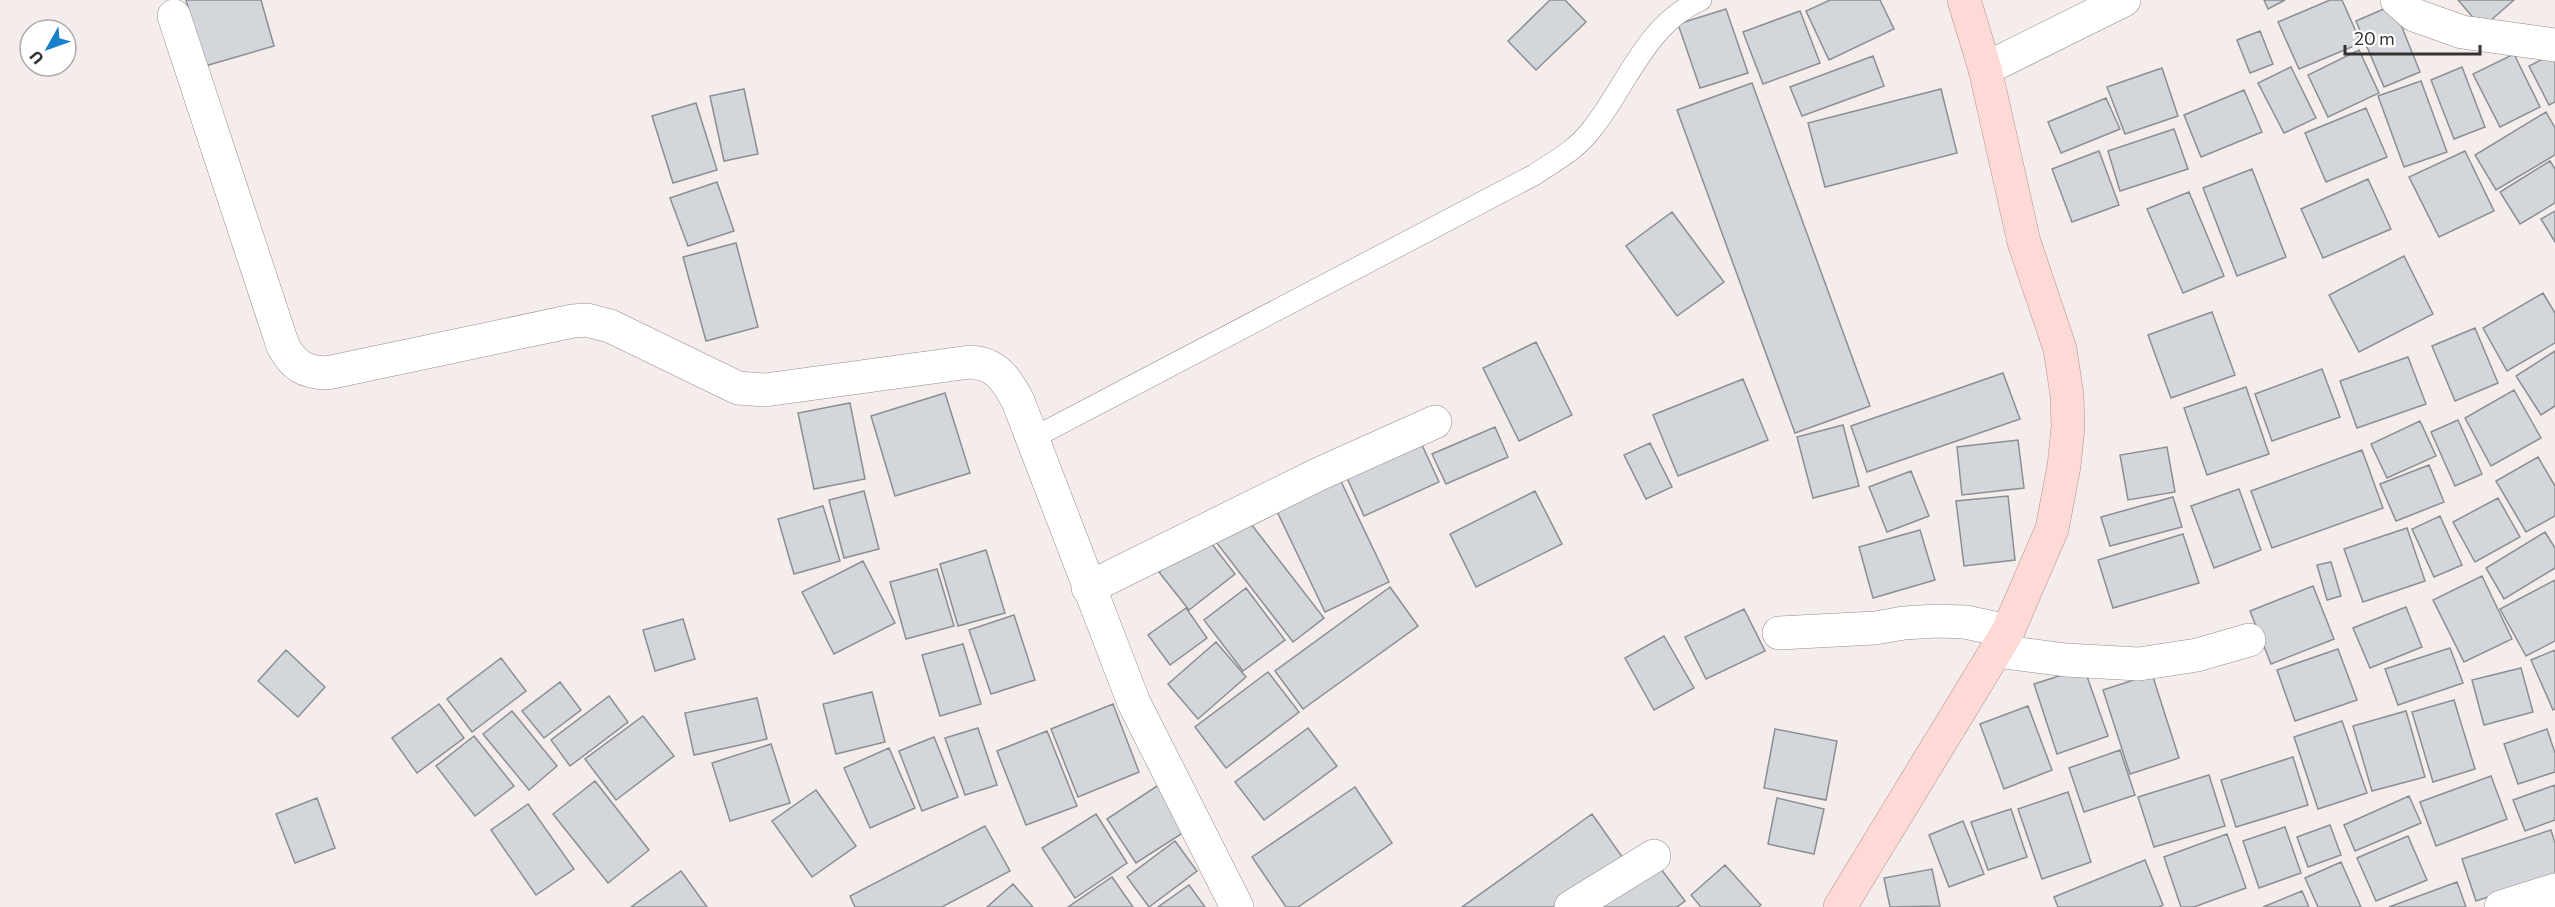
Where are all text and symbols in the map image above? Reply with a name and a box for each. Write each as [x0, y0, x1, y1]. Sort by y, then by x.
north arrow [18, 18, 78, 78]
scale bar [2345, 18, 2480, 56]
text: 20 m [2354, 27, 2395, 49]
text: U [25, 47, 47, 69]

